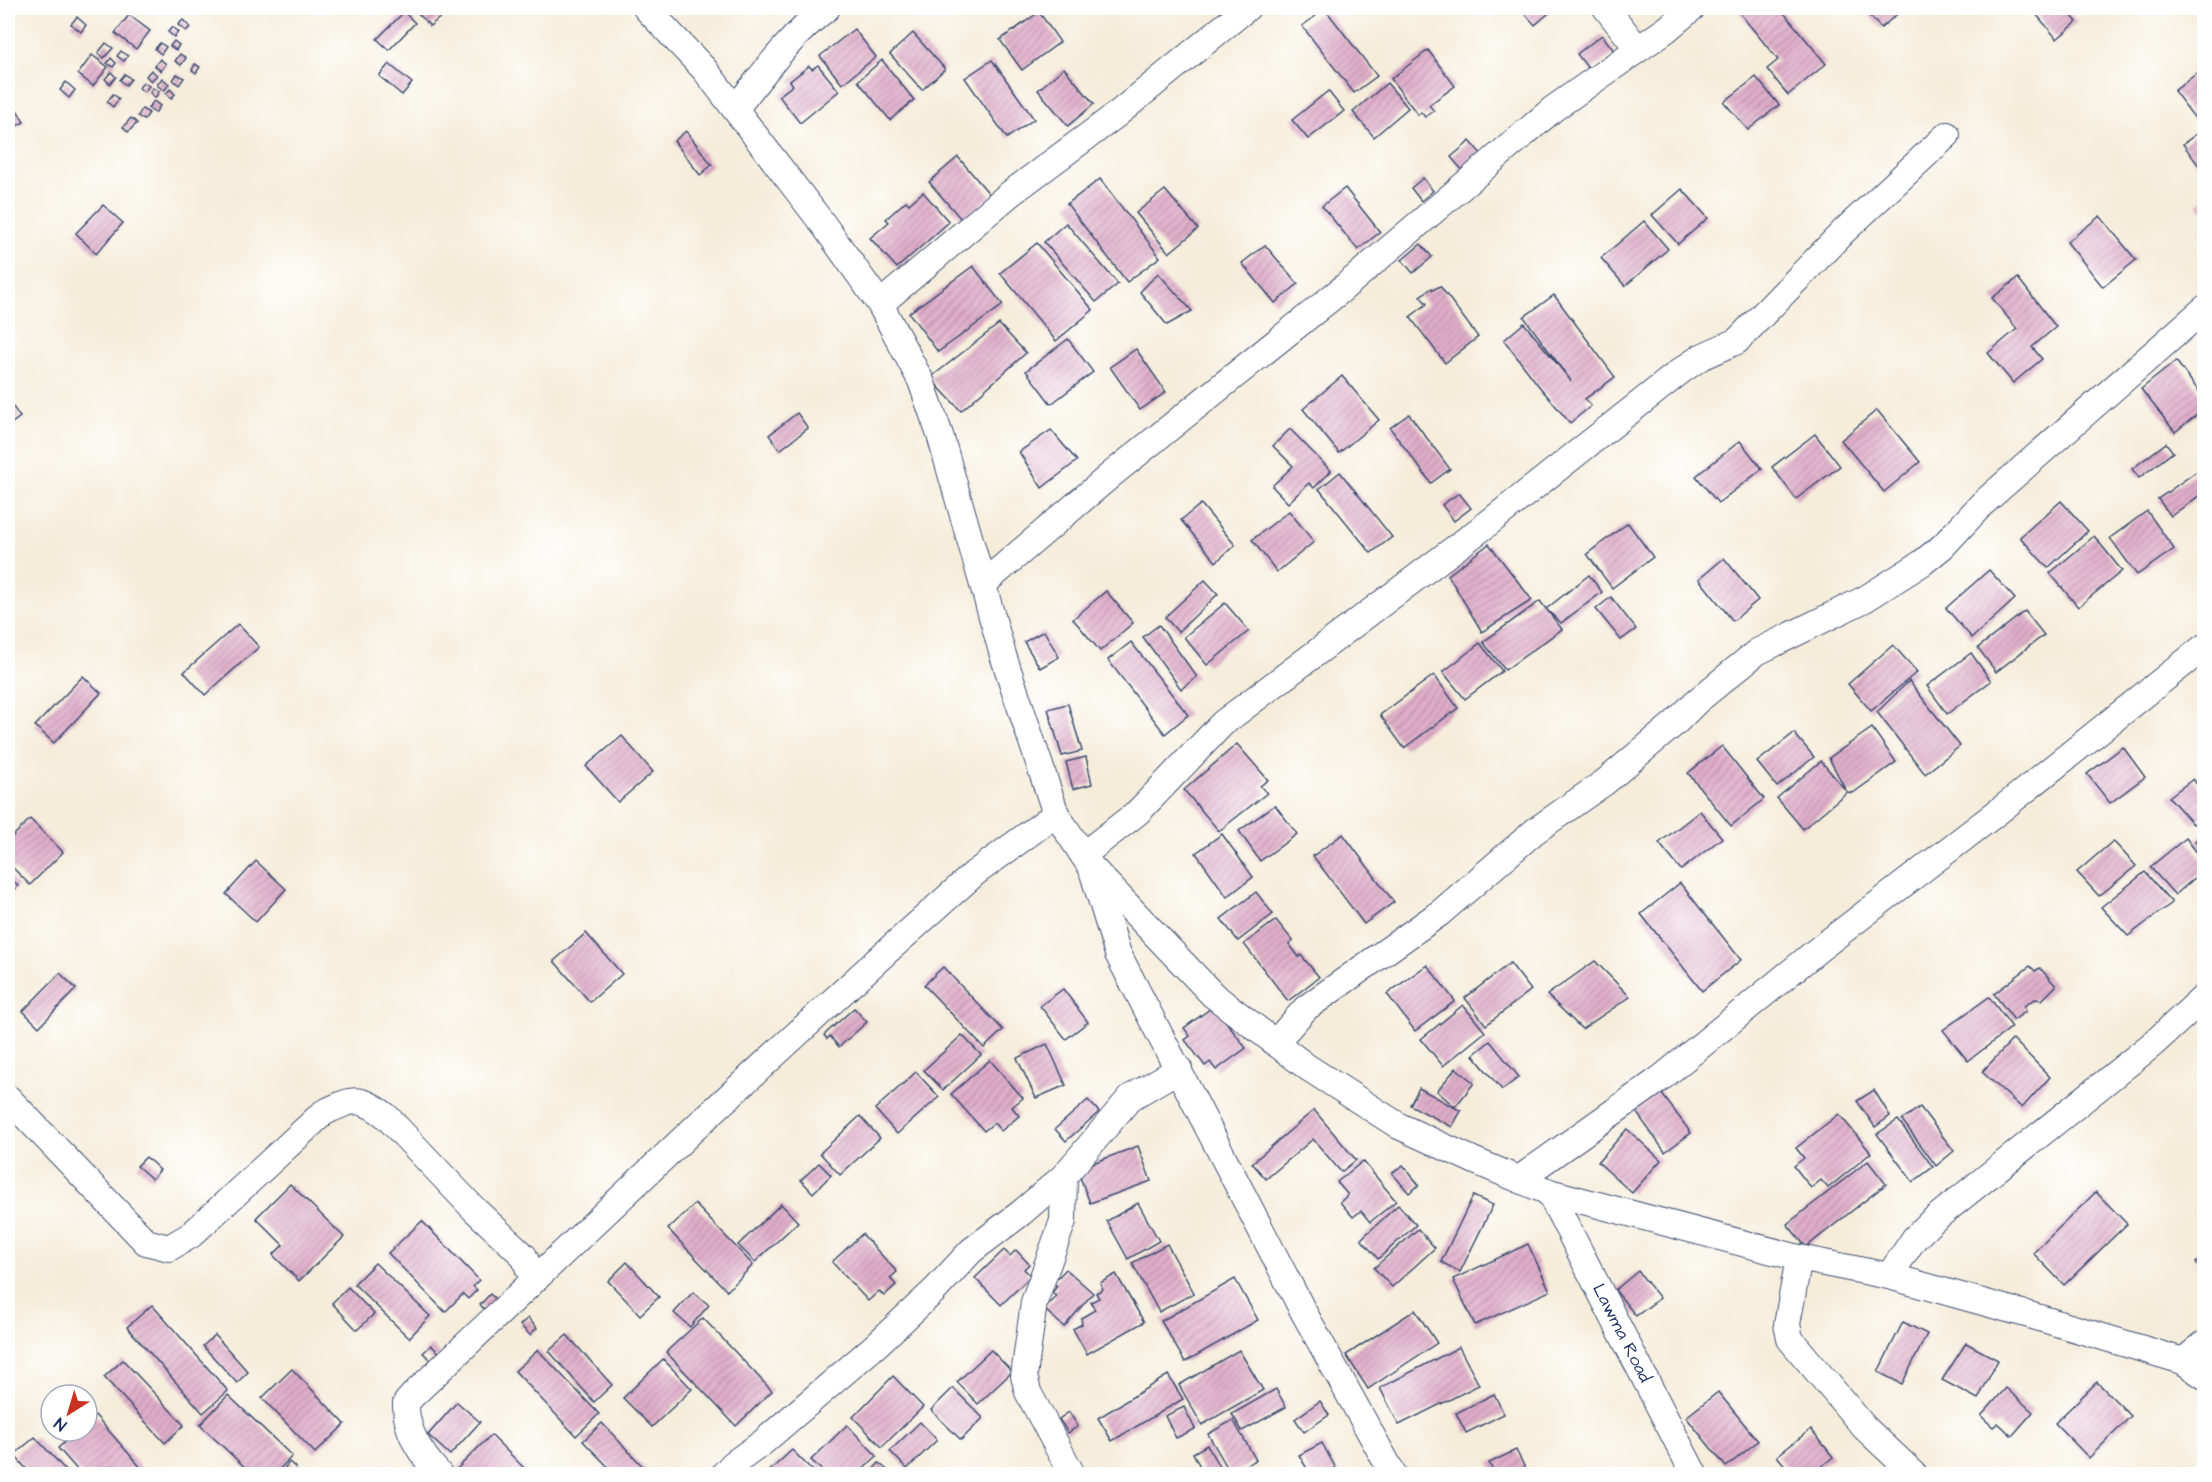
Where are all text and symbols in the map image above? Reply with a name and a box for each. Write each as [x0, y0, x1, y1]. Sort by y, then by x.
street label: Lawma Road [1586, 1279, 1658, 1387]
north arrow [39, 1383, 99, 1443]
text: N [50, 1412, 71, 1436]

